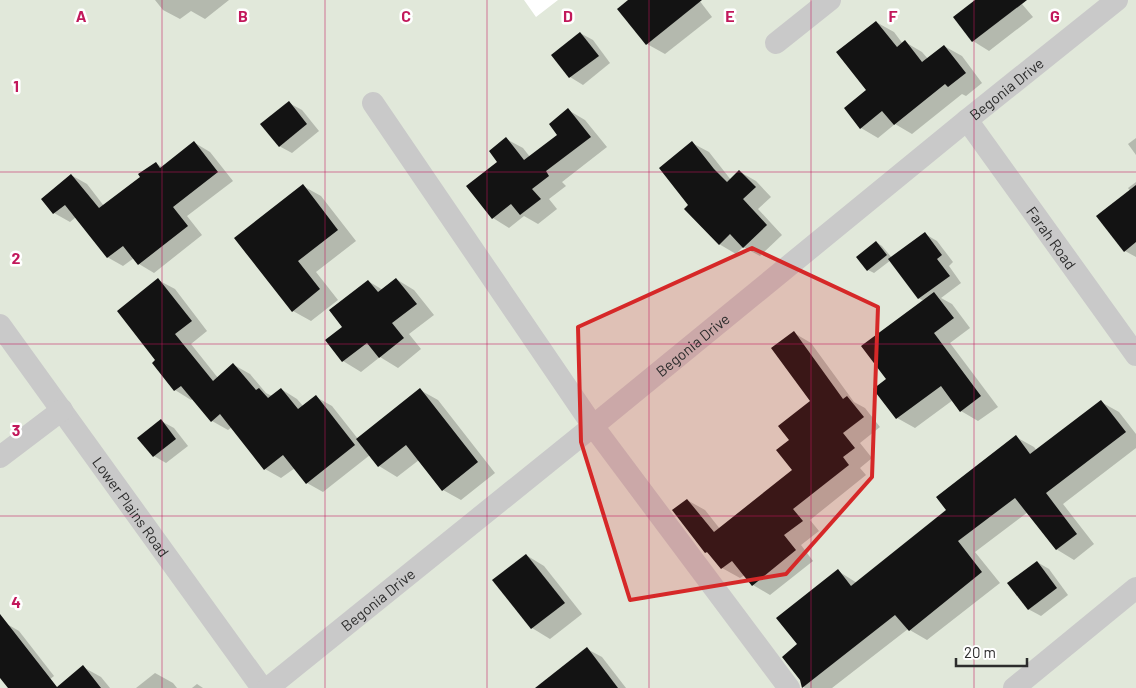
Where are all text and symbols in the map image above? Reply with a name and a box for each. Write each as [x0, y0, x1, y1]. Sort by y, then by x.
text: A [76, 6, 87, 25]
text: B [238, 6, 248, 25]
text: C [401, 6, 411, 25]
text: D [563, 6, 573, 25]
text: E [725, 6, 735, 25]
text: F [889, 6, 898, 25]
text: G [1050, 6, 1060, 25]
street label: Begonia Drive [966, 54, 1047, 124]
text: 1 [13, 76, 19, 95]
street label: Farah Road [1023, 203, 1080, 273]
text: 2 [12, 248, 21, 267]
street label: Begonia Drive [652, 309, 733, 380]
text: 3 [12, 420, 20, 439]
street label: Lower Plains Road [89, 453, 173, 560]
street label: Begonia Drive [337, 564, 418, 635]
text: 4 [11, 592, 21, 611]
scale bar [956, 636, 1027, 668]
text: 20 m [964, 643, 996, 661]

